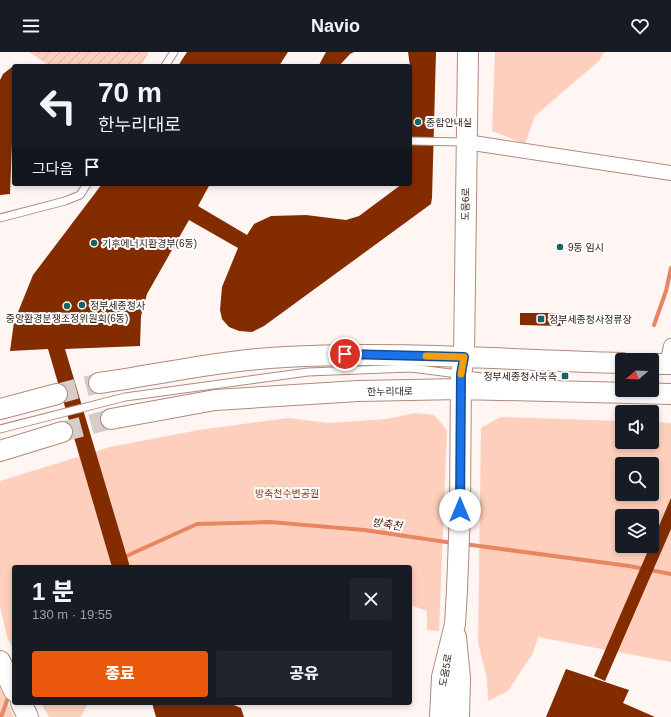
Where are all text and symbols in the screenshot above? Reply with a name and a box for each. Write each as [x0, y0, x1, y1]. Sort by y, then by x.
icon: menu [20, 15, 42, 37]
icon: heart [629, 15, 651, 37]
text: Navio [311, 16, 360, 36]
text: 70 m [98, 77, 162, 108]
icon: left [32, 80, 84, 132]
text: 한누리대로 [98, 115, 181, 135]
marker: 종합안내실 [413, 117, 423, 127]
place label: 종합안내실 [426, 117, 472, 128]
icon: arrive [81, 156, 103, 178]
text: 그다음 [32, 160, 73, 177]
street label: 도움6로 [460, 187, 471, 221]
marker: 기후에너지환경부(6동) [89, 238, 99, 248]
place label: 기후에너지환경부(6동) [102, 238, 197, 249]
marker: 9동 임시 [555, 242, 565, 252]
place label: 9동 임시 [568, 242, 604, 253]
marker: 정부세종청사 [77, 300, 87, 310]
place label: 정부세종청사 [90, 300, 146, 311]
marker: 중앙환경분쟁조정위원회(6동) [62, 301, 72, 311]
place label: 중앙환경분쟁조정위원회(6동) [6, 313, 128, 324]
marker: 정부세종청사정류장 [536, 314, 546, 324]
place label: 정부세종청사정류장 [549, 314, 632, 325]
pin [328, 337, 362, 371]
icon: arrive [334, 343, 356, 365]
north arrow [615, 353, 659, 397]
map controls [615, 353, 659, 553]
place label: 정부세종청사북측 [483, 371, 557, 382]
marker: 정부세종청사북측 [560, 371, 570, 381]
street label: 한누리대로 [367, 386, 413, 397]
button: sound [615, 405, 659, 449]
button: search [615, 457, 659, 501]
park label: 방축천수변공원 [255, 488, 319, 499]
position arrow [439, 489, 481, 531]
button: layers [615, 509, 659, 553]
water label: 방축천 [371, 516, 405, 532]
text: 1 분 [32, 578, 74, 605]
button: close [350, 578, 392, 620]
text: 130 m · 19:55 [32, 607, 112, 622]
button: 종료 [32, 651, 208, 697]
button: 공유 [216, 651, 392, 697]
street label: 도움5로 [437, 653, 454, 687]

